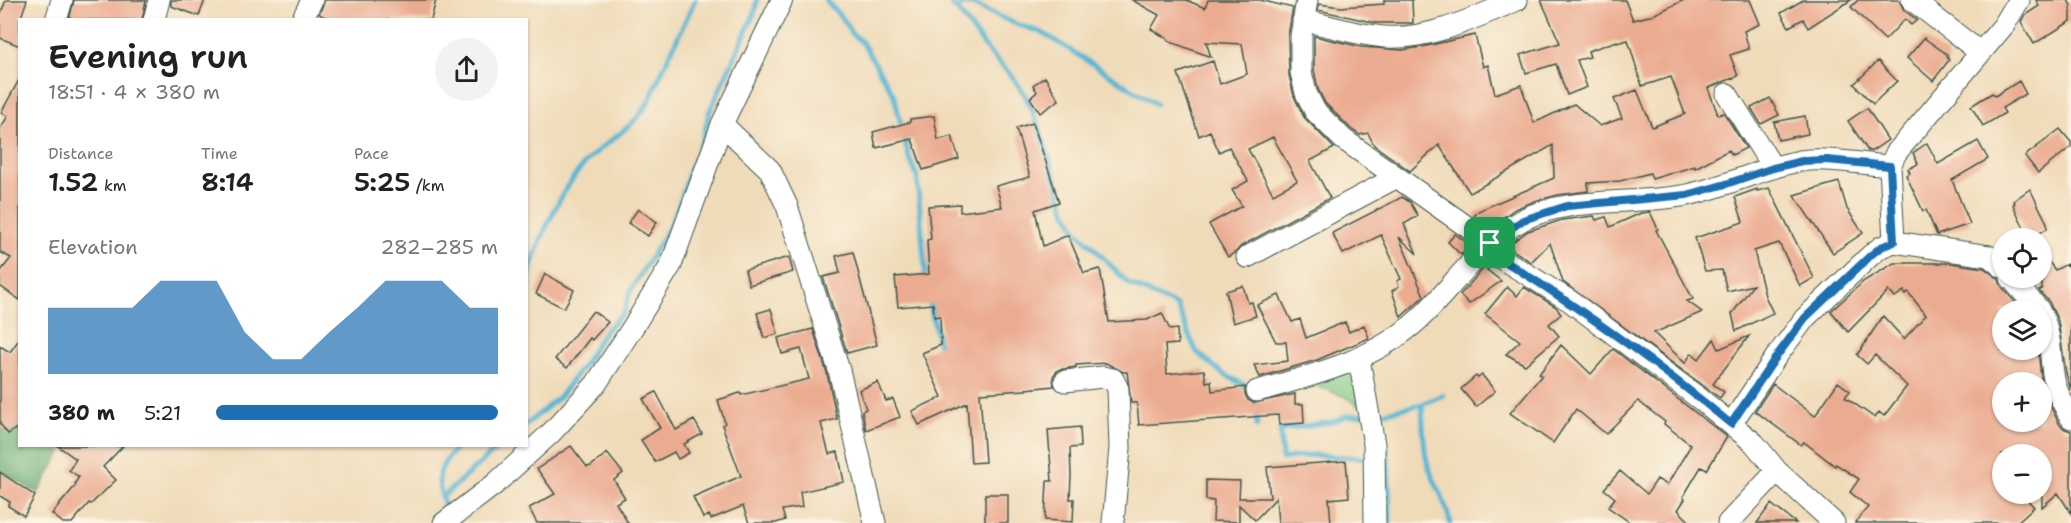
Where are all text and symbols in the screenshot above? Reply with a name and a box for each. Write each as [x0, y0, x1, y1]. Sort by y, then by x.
text: Evening run [48, 34, 248, 79]
button: share [435, 38, 498, 101]
text: 18:51 · 4 × 380 m [48, 79, 220, 105]
text: Distance [48, 143, 114, 164]
text: Time [201, 143, 238, 164]
text: Pace [354, 143, 389, 164]
text: 1.52 [48, 164, 98, 199]
text: 8:14 [201, 164, 254, 199]
text: 5:25 [354, 164, 410, 199]
text: km [98, 175, 127, 196]
text: /km [410, 175, 445, 196]
pin [1464, 217, 1515, 268]
icon: arrive [1473, 226, 1506, 259]
map controls [1992, 228, 2052, 504]
button: locate [1992, 228, 2052, 288]
text: Elevation [48, 234, 138, 260]
text: 282–285 m [381, 234, 498, 260]
button: layers [1992, 300, 2052, 360]
button: + [1992, 372, 2052, 432]
text: 380 m [48, 400, 115, 426]
text: 5:21 [144, 400, 181, 426]
button: − [1992, 444, 2052, 504]

